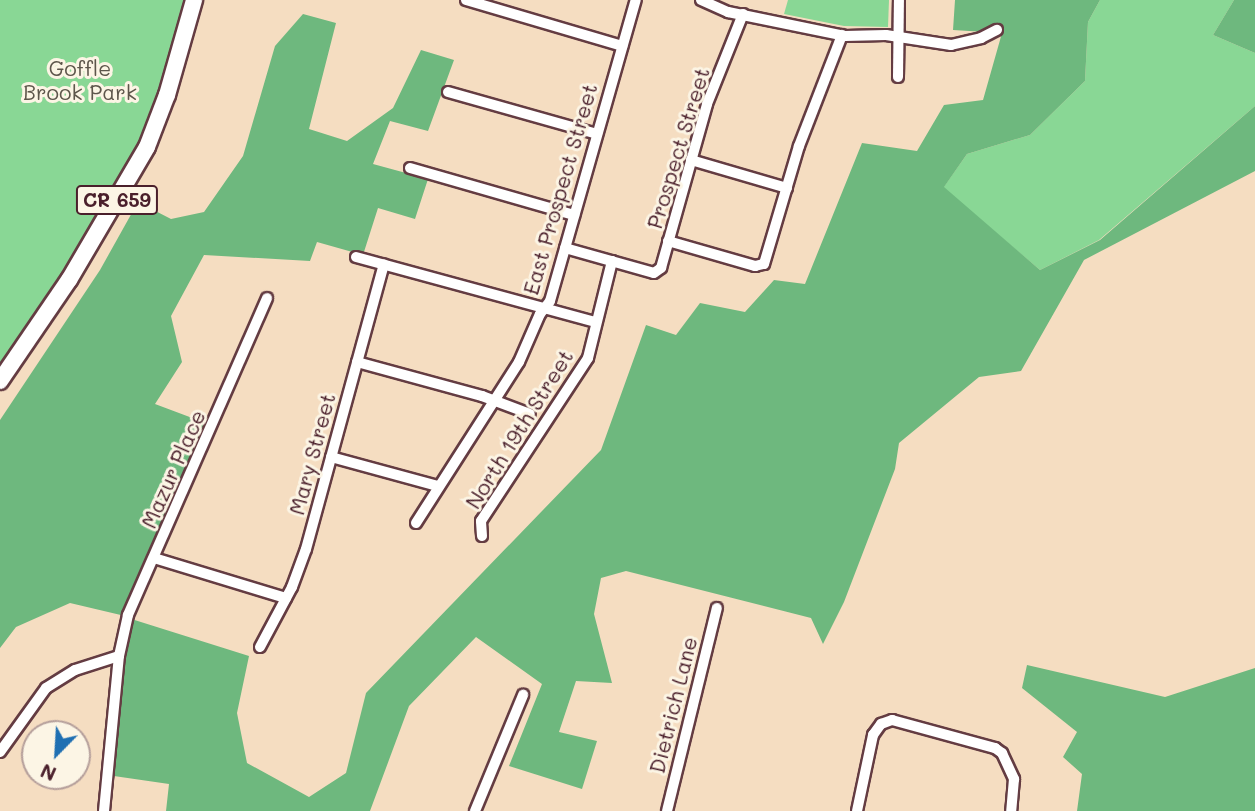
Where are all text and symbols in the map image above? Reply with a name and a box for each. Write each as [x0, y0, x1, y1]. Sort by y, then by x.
park label: Goffle Brook Park [23, 55, 137, 105]
street label: Prospect Street [642, 64, 714, 232]
street label: East Prospect Street [518, 81, 602, 297]
road number: CR 659 [75, 184, 159, 216]
street label: North 19th Street [460, 345, 578, 513]
street label: Mary Street [284, 390, 340, 518]
street label: Mazur Place [136, 406, 210, 532]
street label: Dietrich Lane [644, 634, 702, 776]
north arrow [21, 720, 91, 790]
text: N [36, 758, 60, 787]

